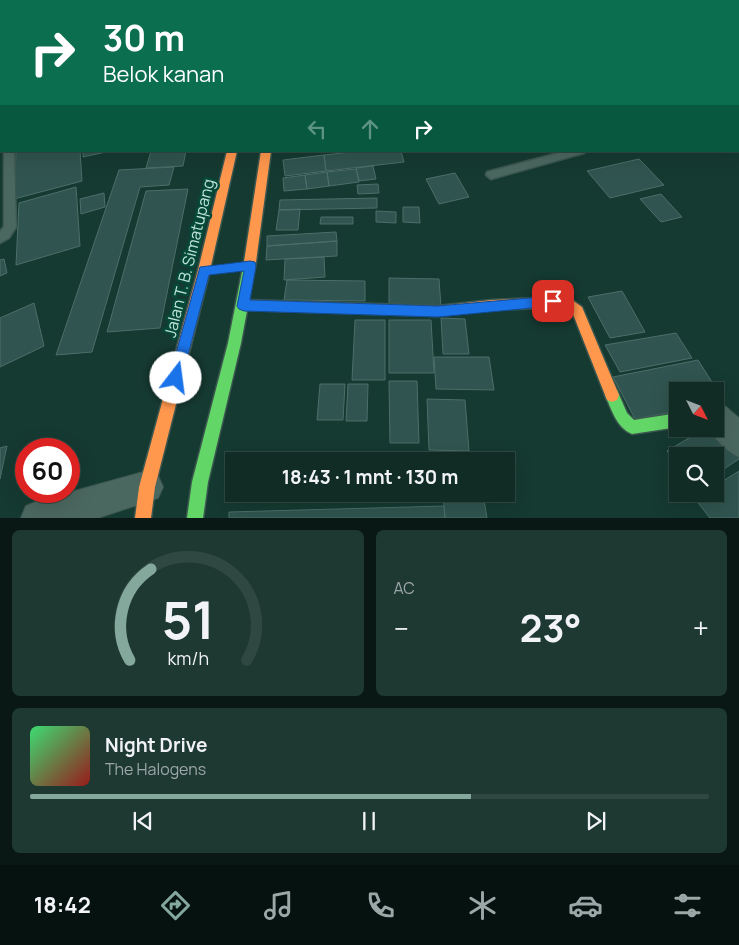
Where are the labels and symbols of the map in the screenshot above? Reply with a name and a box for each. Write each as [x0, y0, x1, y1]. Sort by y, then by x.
street label: Jalan T. B. Simatupang [159, 176, 219, 340]
pin [532, 280, 574, 322]
position arrow [149, 351, 201, 403]
north arrow [669, 382, 724, 438]
speed limit sign: 60 [15, 438, 80, 503]

